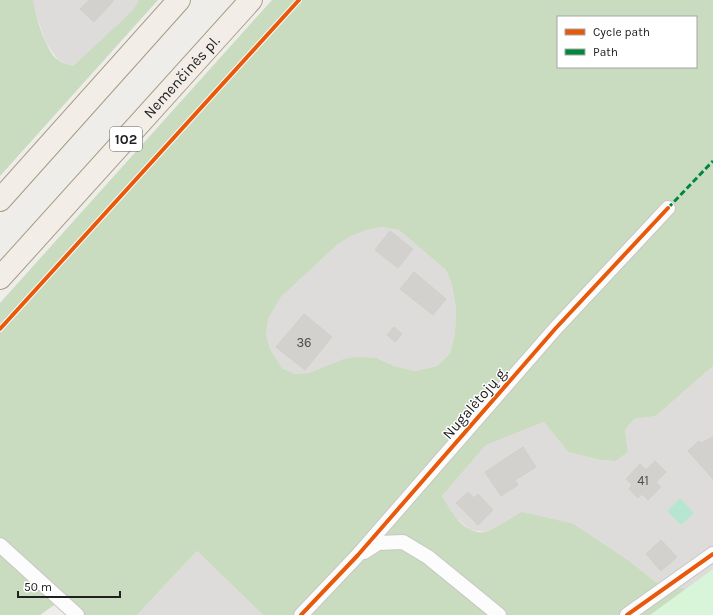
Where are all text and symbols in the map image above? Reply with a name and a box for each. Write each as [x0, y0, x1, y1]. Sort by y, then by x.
legend [557, 16, 697, 68]
text: Cycle path [593, 25, 650, 39]
street label: Nemenčinės pl. [140, 32, 224, 122]
text: Path [593, 45, 618, 59]
road number: 102 [110, 127, 142, 151]
house number: 36 [296, 335, 312, 350]
street label: Nugalėtojų g. [439, 363, 512, 443]
house number: 41 [637, 473, 649, 488]
scale bar [18, 573, 120, 599]
text: 50 m [24, 580, 52, 594]

